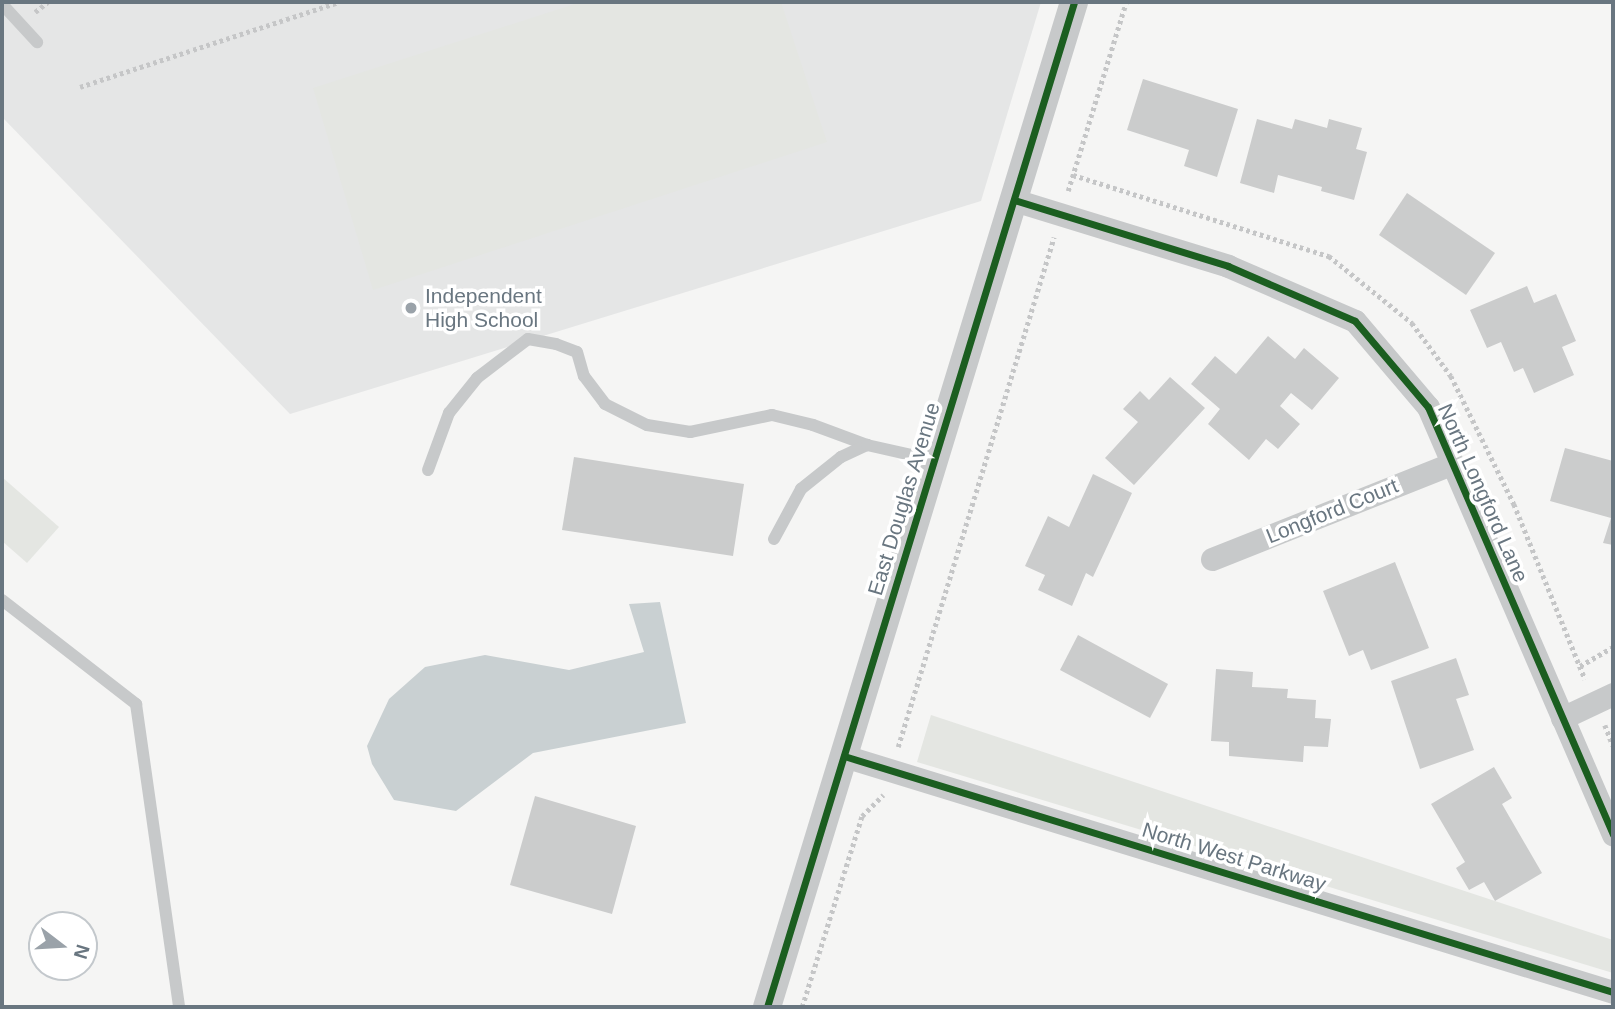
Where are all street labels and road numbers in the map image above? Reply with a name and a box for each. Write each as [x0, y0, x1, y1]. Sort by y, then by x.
street label: East Douglas Avenue [862, 399, 946, 599]
street label: North Longford Lane [1432, 400, 1534, 586]
street label: Longford Court [1262, 473, 1402, 549]
street label: North West Parkway [1139, 817, 1329, 897]

